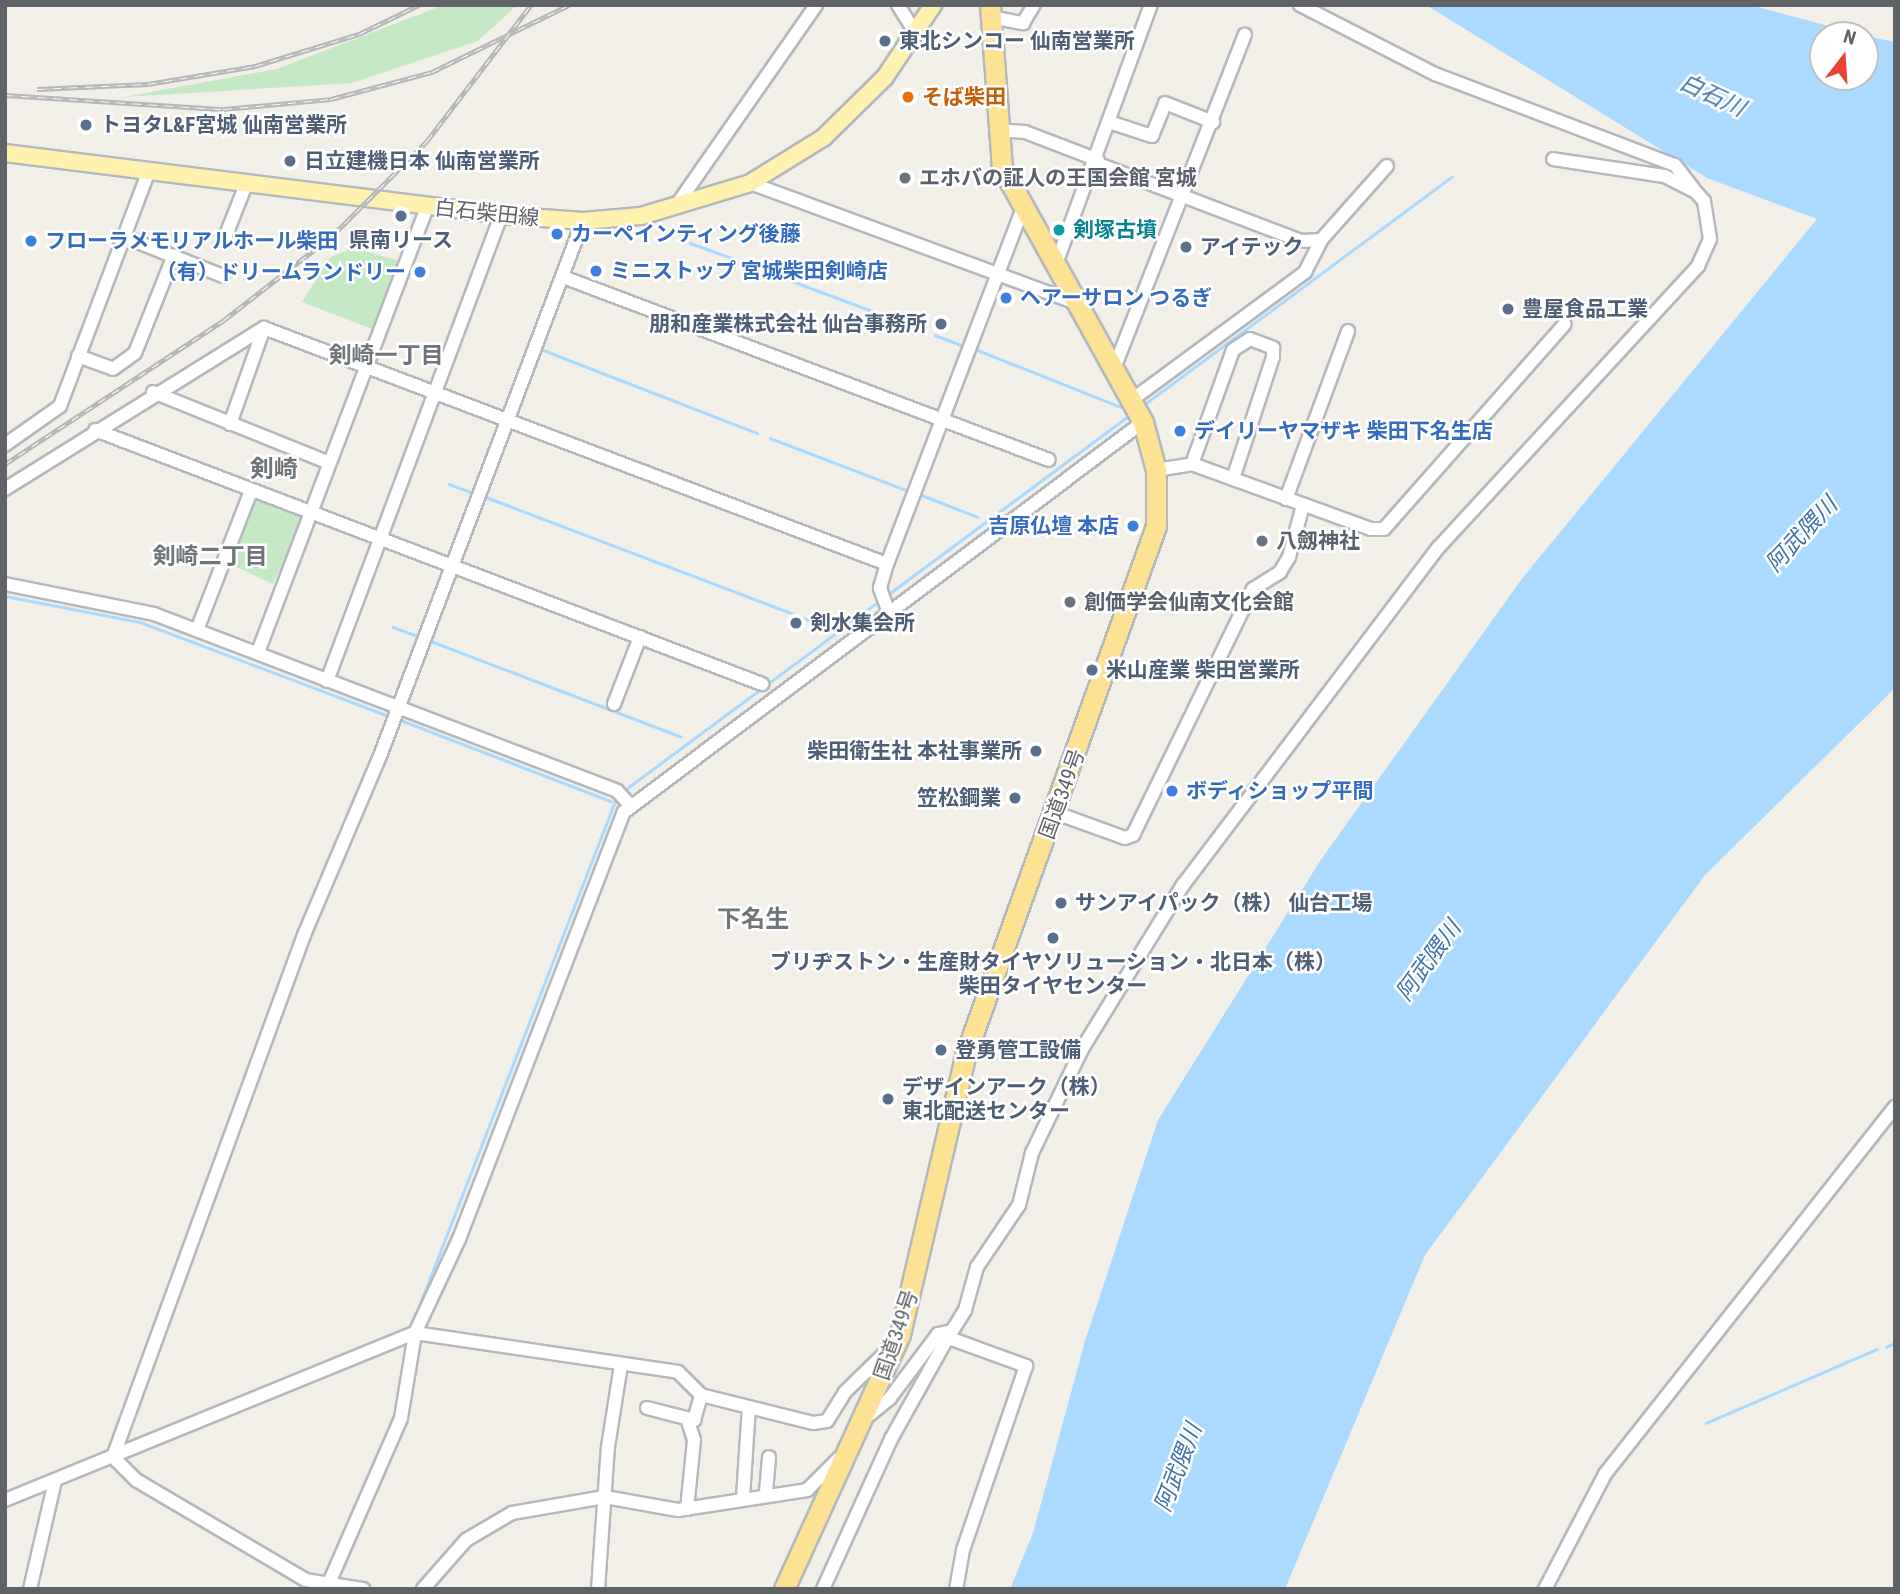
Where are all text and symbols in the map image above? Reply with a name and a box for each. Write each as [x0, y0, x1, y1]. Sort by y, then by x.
north arrow [1809, 21, 1879, 91]
text: N [1841, 25, 1859, 50]
place label: 東北シンコー 仙南営業所 [899, 28, 1135, 54]
marker: 東北シンコー 仙南営業所 [877, 33, 893, 49]
water label: 白石川 [1675, 69, 1749, 123]
place label: そば柴田 [922, 84, 1006, 110]
marker: そば柴田 [900, 89, 916, 105]
place label: トヨタL&F宮城 仙南営業所 [100, 112, 347, 138]
marker: トヨタL&F宮城 仙南営業所 [78, 117, 94, 133]
place label: 日立建機日本 仙南営業所 [304, 148, 540, 174]
marker: 日立建機日本 仙南営業所 [282, 153, 298, 169]
place label: エホバの証人の王国会館 宮城 [919, 165, 1197, 191]
marker: エホバの証人の王国会館 宮城 [897, 170, 913, 186]
street label: 白石柴田線 [433, 195, 541, 231]
marker: 県南リース [393, 208, 409, 224]
place label: 剣塚古墳 [1073, 217, 1157, 243]
place label: カーペインティング後藤 [571, 221, 802, 247]
marker: 剣塚古墳 [1051, 222, 1067, 238]
marker: カーペインティング後藤 [549, 226, 565, 242]
place label: 県南リース [349, 227, 453, 253]
place label: フローラメモリアルホール柴田 [45, 228, 339, 254]
marker: フローラメモリアルホール柴田 [23, 233, 39, 249]
place label: アイテック [1200, 234, 1305, 260]
marker: アイテック [1178, 239, 1194, 255]
place label: ミニストップ 宮城柴田剣崎店 [610, 258, 888, 284]
place label: （有）ドリームランドリー [154, 259, 406, 285]
marker: ミニストップ 宮城柴田剣崎店 [588, 263, 604, 279]
marker: （有）ドリームランドリー [412, 264, 428, 280]
place label: ヘアーサロン つるぎ [1020, 285, 1213, 311]
marker: ヘアーサロン つるぎ [998, 290, 1014, 306]
place label: 豊屋食品工業 [1522, 296, 1648, 322]
marker: 豊屋食品工業 [1500, 301, 1516, 317]
place label: 朋和産業株式会社 仙台事務所 [649, 311, 927, 337]
marker: 朋和産業株式会社 仙台事務所 [933, 316, 949, 332]
district label: 剣崎一丁目 [329, 342, 443, 370]
place label: デイリーヤマザキ 柴田下名生店 [1194, 418, 1493, 444]
marker: デイリーヤマザキ 柴田下名生店 [1172, 423, 1188, 439]
district label: 剣崎 [250, 456, 298, 484]
water label: 阿武隈川 [1761, 492, 1843, 578]
place label: 吉原仏壇 本店 [988, 513, 1119, 539]
marker: 吉原仏壇 本店 [1125, 518, 1141, 534]
place label: 八劔神社 [1276, 528, 1360, 554]
marker: 八劔神社 [1254, 533, 1270, 549]
district label: 剣崎二丁目 [153, 543, 267, 571]
place label: 創価学会仙南文化会館 [1084, 589, 1294, 615]
marker: 創価学会仙南文化会館 [1062, 594, 1078, 610]
place label: 剣水集会所 [810, 610, 915, 636]
marker: 剣水集会所 [788, 615, 804, 631]
place label: 米山産業 柴田営業所 [1106, 657, 1300, 683]
marker: 米山産業 柴田営業所 [1084, 662, 1100, 678]
place label: 柴田衛生社 本社事業所 [807, 738, 1022, 764]
marker: 柴田衛生社 本社事業所 [1028, 743, 1044, 759]
street label: 国道349号 [1034, 745, 1090, 843]
place label: ボディショップ平間 [1186, 778, 1375, 804]
marker: ボディショップ平間 [1164, 783, 1180, 799]
place label: 笠松鋼業 [917, 785, 1001, 811]
marker: 笠松鋼業 [1007, 790, 1023, 806]
place label: サンアイパック（株） 仙台工場 [1075, 890, 1374, 916]
marker: サンアイパック（株） 仙台工場 [1053, 895, 1069, 911]
district label: 下名生 [717, 906, 789, 934]
water label: 阿武隈川 [1391, 916, 1467, 1006]
marker: ブリヂストン・生産財タイヤソリューション・北日本（株） 柴田タイヤセンター [1045, 930, 1061, 946]
place label: ブリヂストン・生産財タイヤソリューション・北日本（株） 柴田タイヤセンター [770, 949, 1336, 999]
place label: 登勇管工設備 [955, 1037, 1081, 1063]
marker: 登勇管工設備 [933, 1042, 949, 1058]
place label: デザインアーク（株） 東北配送センター [902, 1074, 1111, 1124]
marker: デザインアーク（株） 東北配送センター [880, 1091, 896, 1107]
street label: 国道349号 [869, 1286, 923, 1384]
water label: 阿武隈川 [1150, 1420, 1208, 1516]

